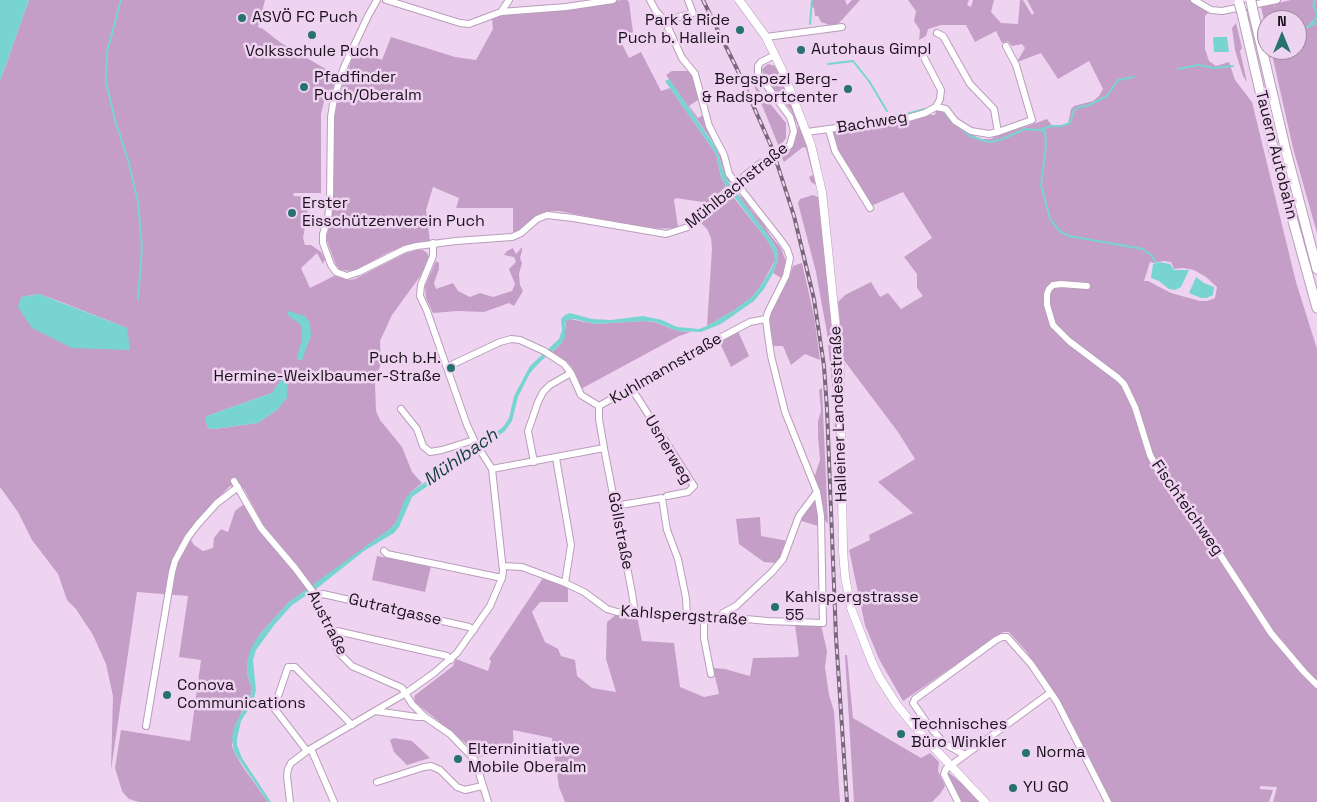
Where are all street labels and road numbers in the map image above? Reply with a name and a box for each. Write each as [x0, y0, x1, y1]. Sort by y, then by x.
street label: Tauern Autobahn [1251, 89, 1301, 221]
street label: Bachweg [835, 108, 909, 138]
street label: Mühlbachstraße [682, 139, 792, 233]
street label: Halleiner Landesstraße [826, 326, 852, 502]
street label: Kuhlmannstraße [607, 329, 725, 409]
street label: Usnerweg [640, 412, 696, 488]
street label: Fischteichweg [1147, 456, 1227, 560]
street label: Göllstraße [603, 491, 637, 571]
street label: Austraße [303, 587, 351, 659]
street label: Gutratgasse [347, 590, 443, 630]
street label: Kahlspergstraße [620, 602, 748, 630]

